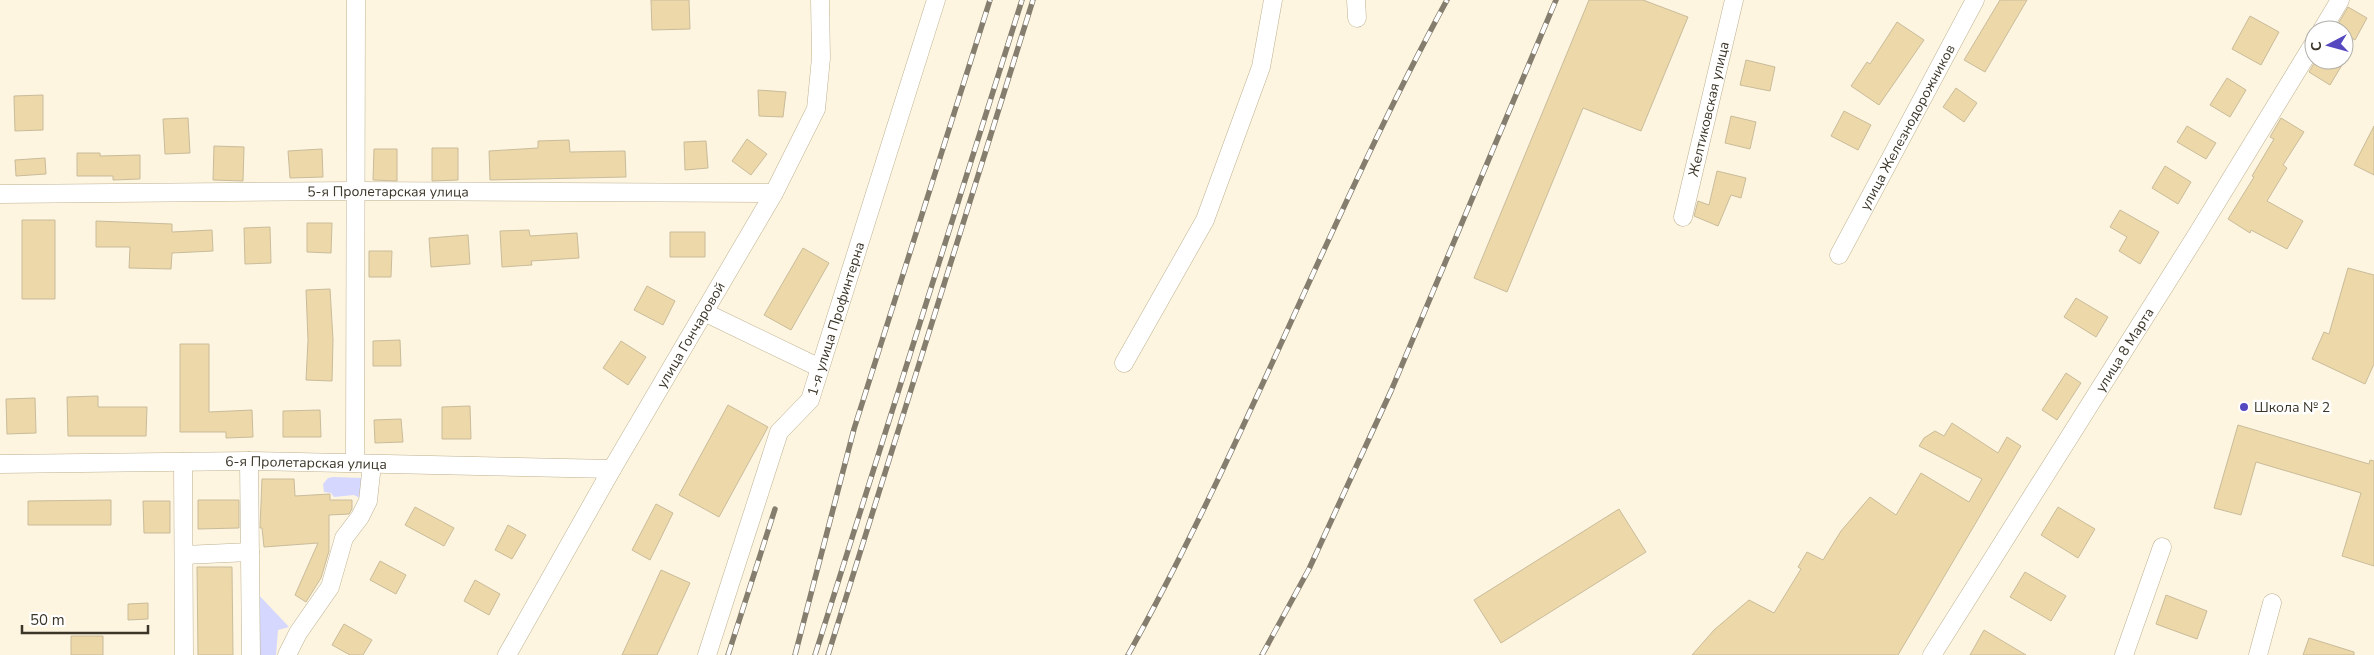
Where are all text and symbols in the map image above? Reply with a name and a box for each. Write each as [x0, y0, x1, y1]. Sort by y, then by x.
north arrow [2304, 20, 2354, 70]
street label: Желтиковская улица [1684, 40, 1734, 179]
text: С [2307, 40, 2327, 52]
street label: улица Железнодорожников [1856, 41, 1960, 214]
street label: 5-я Пролетарская улица [307, 182, 469, 202]
street label: 1-я улица Профинтерна [803, 240, 869, 398]
street label: улица Гончаровой [653, 279, 730, 392]
street label: улица 8 Марта [2091, 304, 2159, 396]
place label: Школа № 2 [2254, 398, 2330, 417]
marker: Школа № 2 [2238, 401, 2250, 413]
street label: 6-я Пролетарская улица [225, 452, 387, 474]
scale bar [22, 602, 149, 634]
text: 50 m [30, 610, 65, 630]

